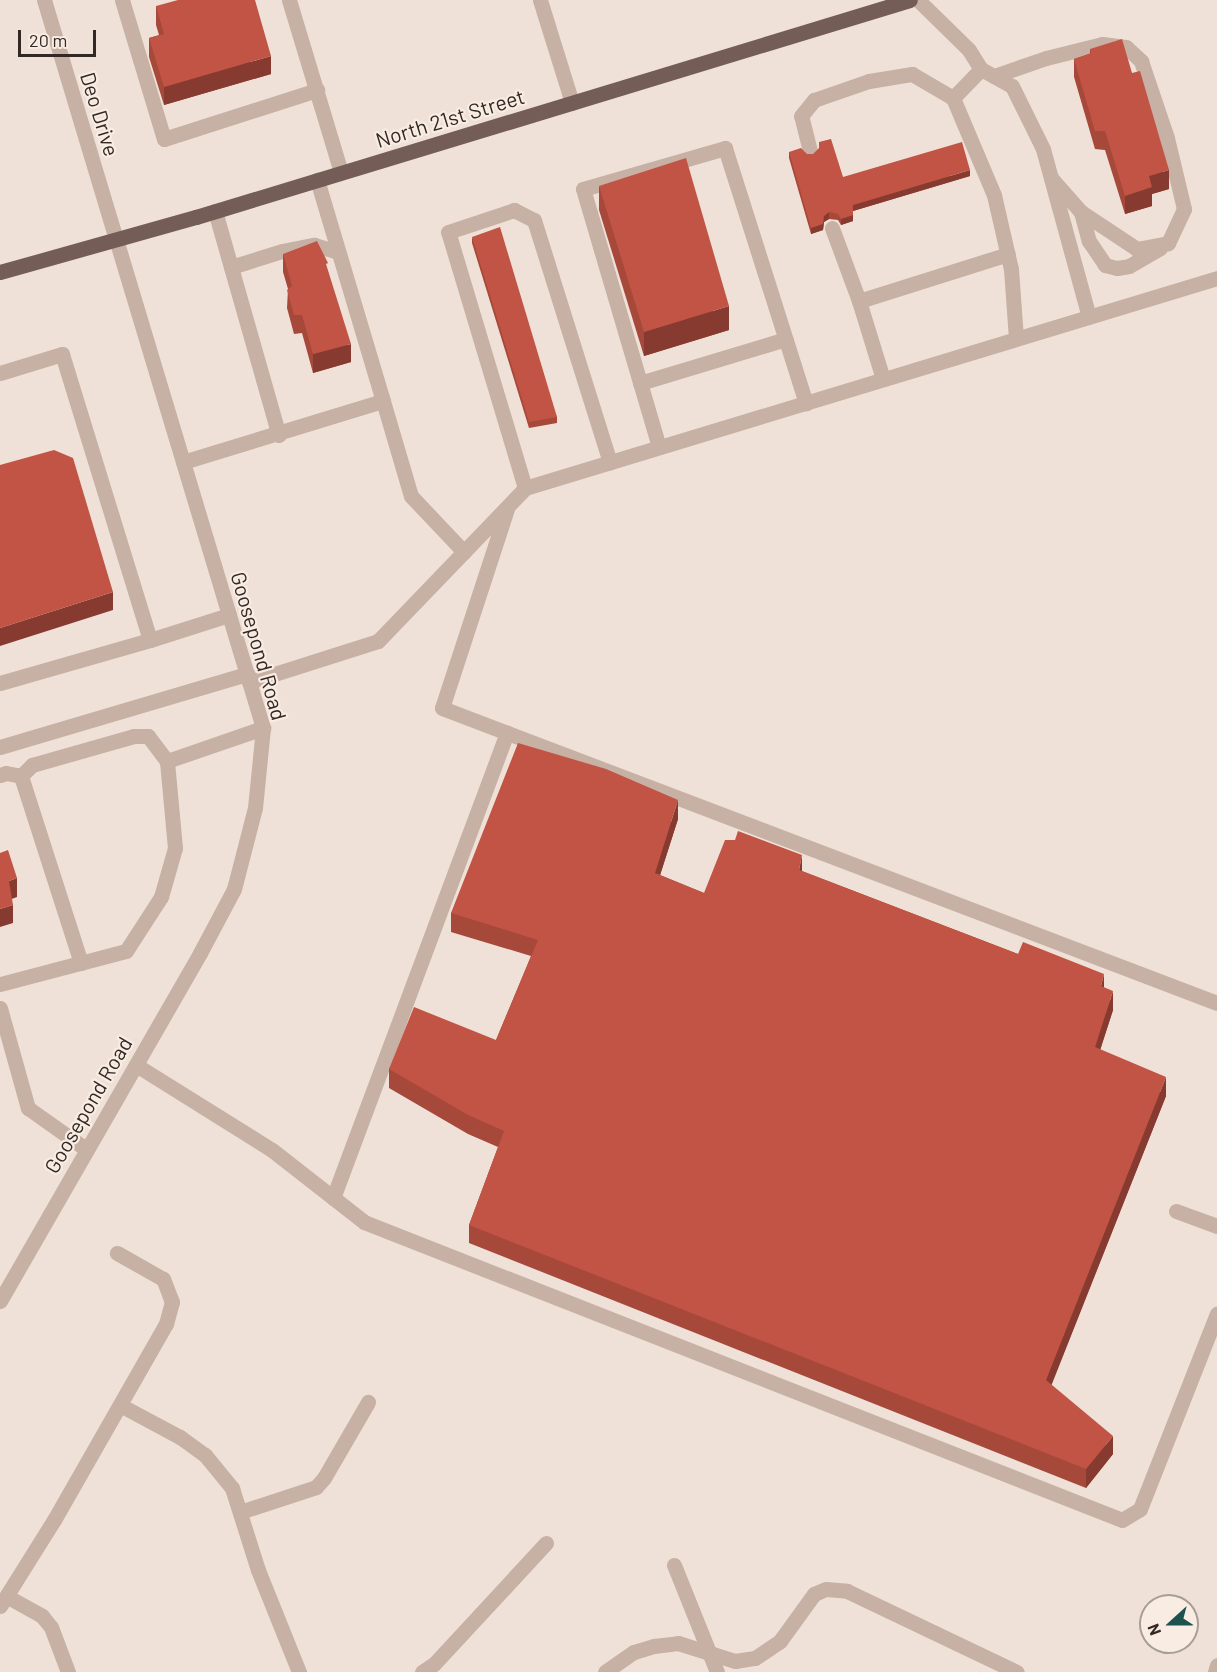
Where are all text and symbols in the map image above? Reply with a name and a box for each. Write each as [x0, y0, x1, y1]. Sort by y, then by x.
scale bar [21, 18, 99, 56]
text: 20 m [29, 29, 67, 51]
street label: Deo Drive [75, 69, 125, 159]
street label: North 21st Street [373, 83, 527, 153]
street label: Goosepond Road [226, 569, 292, 723]
street label: Goosepond Road [39, 1032, 137, 1178]
north arrow [1139, 1594, 1199, 1654]
text: N [1143, 1622, 1164, 1638]

